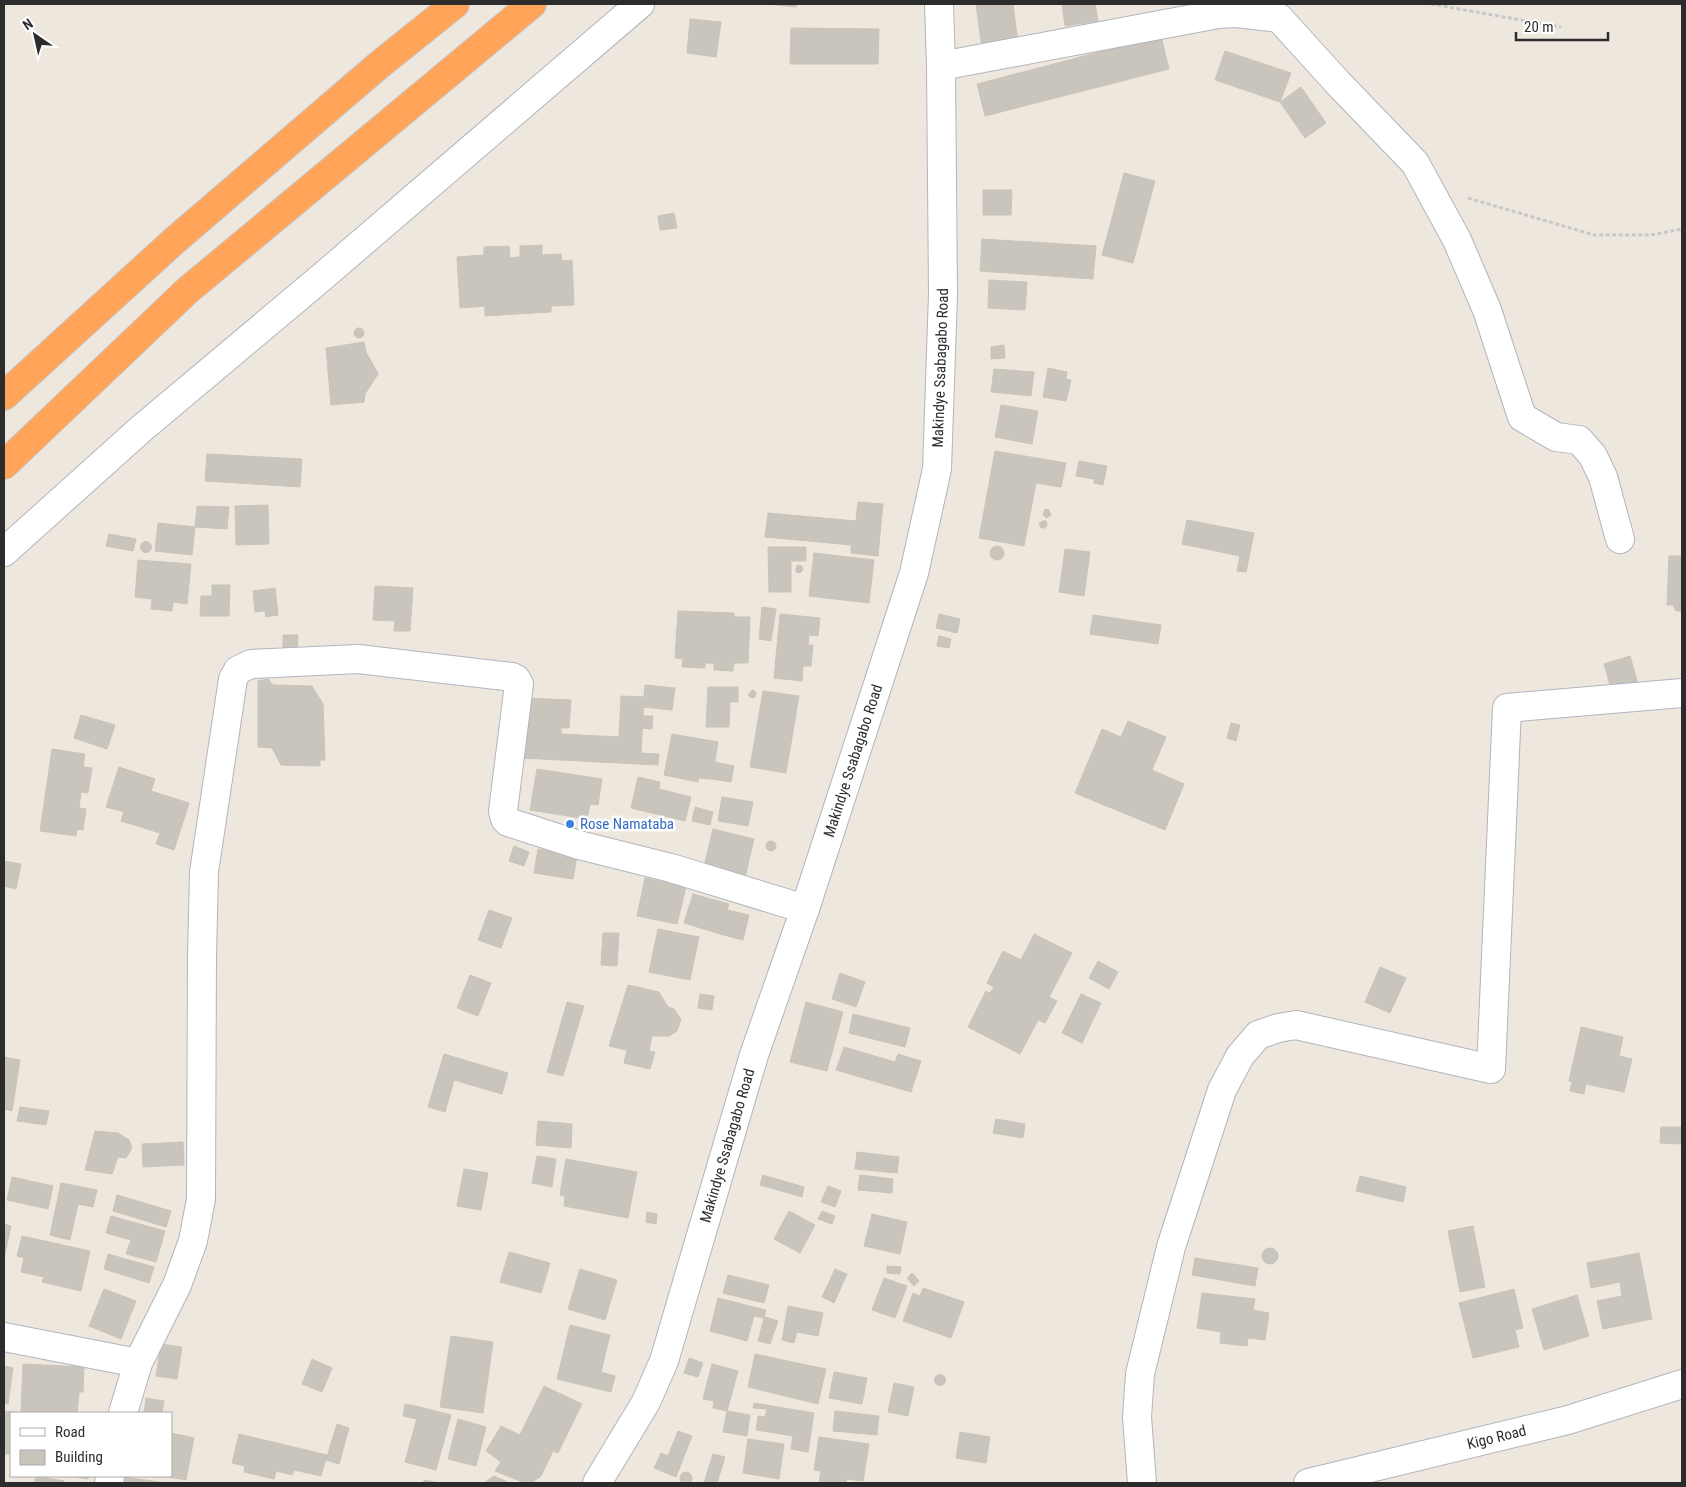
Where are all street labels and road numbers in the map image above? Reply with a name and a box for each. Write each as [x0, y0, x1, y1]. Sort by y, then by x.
street label: Makindye Ssabagabo Road [929, 288, 952, 448]
street label: Makindye Ssabagabo Road [820, 682, 886, 839]
street label: Makindye Ssabagabo Road [696, 1066, 759, 1225]
street label: Kigo Road [1465, 1421, 1528, 1453]

